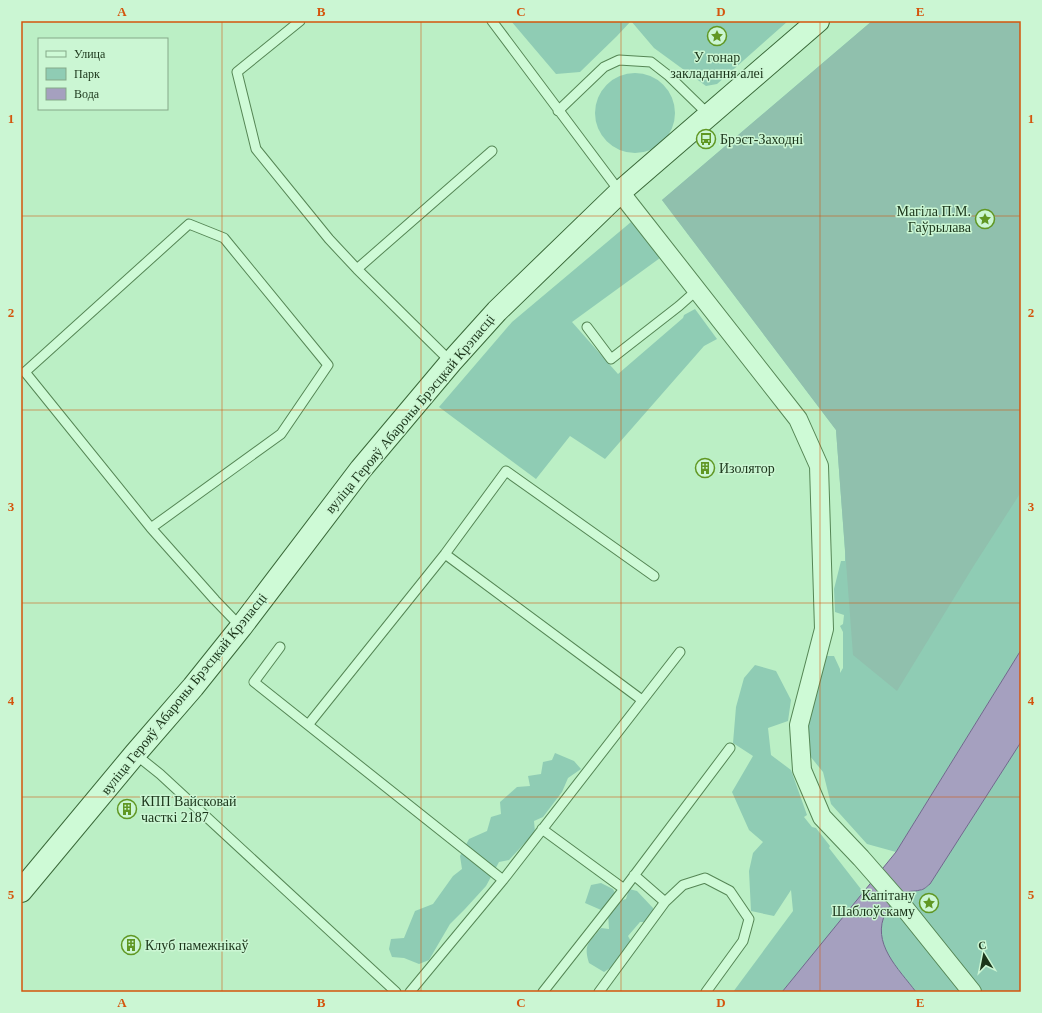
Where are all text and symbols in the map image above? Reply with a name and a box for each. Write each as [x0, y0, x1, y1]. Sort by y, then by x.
text: A [117, 4, 127, 19]
text: B [317, 4, 326, 19]
text: C [516, 4, 526, 19]
text: D [716, 4, 726, 19]
text: E [916, 4, 924, 19]
place icon: У гонар закладання алеі [706, 25, 728, 47]
legend [38, 38, 168, 110]
text: Улица [74, 47, 106, 61]
place label: У гонар закладання алеі [670, 50, 764, 81]
text: Парк [74, 67, 100, 81]
text: Вода [74, 87, 100, 101]
text: 1 [8, 111, 14, 126]
text: 1 [1028, 111, 1034, 126]
bus stop icon: Брэст-Заходні [695, 128, 717, 150]
place label: Брэст-Заходні [720, 132, 803, 147]
place label: Магіла П.М. Гаўрылава [896, 204, 972, 235]
place icon: Магіла П.М. Гаўрылава [974, 208, 996, 230]
text: 2 [8, 305, 14, 320]
text: 2 [1028, 305, 1034, 320]
street label: вуліца Герояў Абароны Брэсцкай Крэпасці [322, 312, 498, 516]
building icon: Изолятор [694, 457, 716, 479]
place label: Изолятор [719, 461, 775, 476]
text: 3 [8, 499, 15, 514]
text: 3 [1028, 499, 1035, 514]
street label: вуліца Герояў Абароны Брэсцкай Крэпасці [98, 590, 270, 798]
text: 4 [8, 693, 15, 708]
text: 4 [1028, 693, 1035, 708]
place label: КПП Вайсковай часткі 2187 [141, 794, 237, 825]
building icon: КПП Вайсковай часткі 2187 [116, 798, 138, 820]
text: 5 [8, 887, 15, 902]
text: 5 [1028, 887, 1035, 902]
place label: Капітану Шаблоўскаму [832, 888, 915, 919]
place icon: Капітану Шаблоўскаму [918, 892, 940, 914]
building icon: Клуб памежнікаў [120, 934, 142, 956]
north arrow [964, 935, 1004, 975]
place label: Клуб памежнікаў [145, 938, 248, 953]
text: С [977, 939, 987, 952]
text: A [117, 995, 127, 1010]
text: B [317, 995, 326, 1010]
text: C [516, 995, 526, 1010]
text: D [716, 995, 726, 1010]
text: E [916, 995, 924, 1010]

